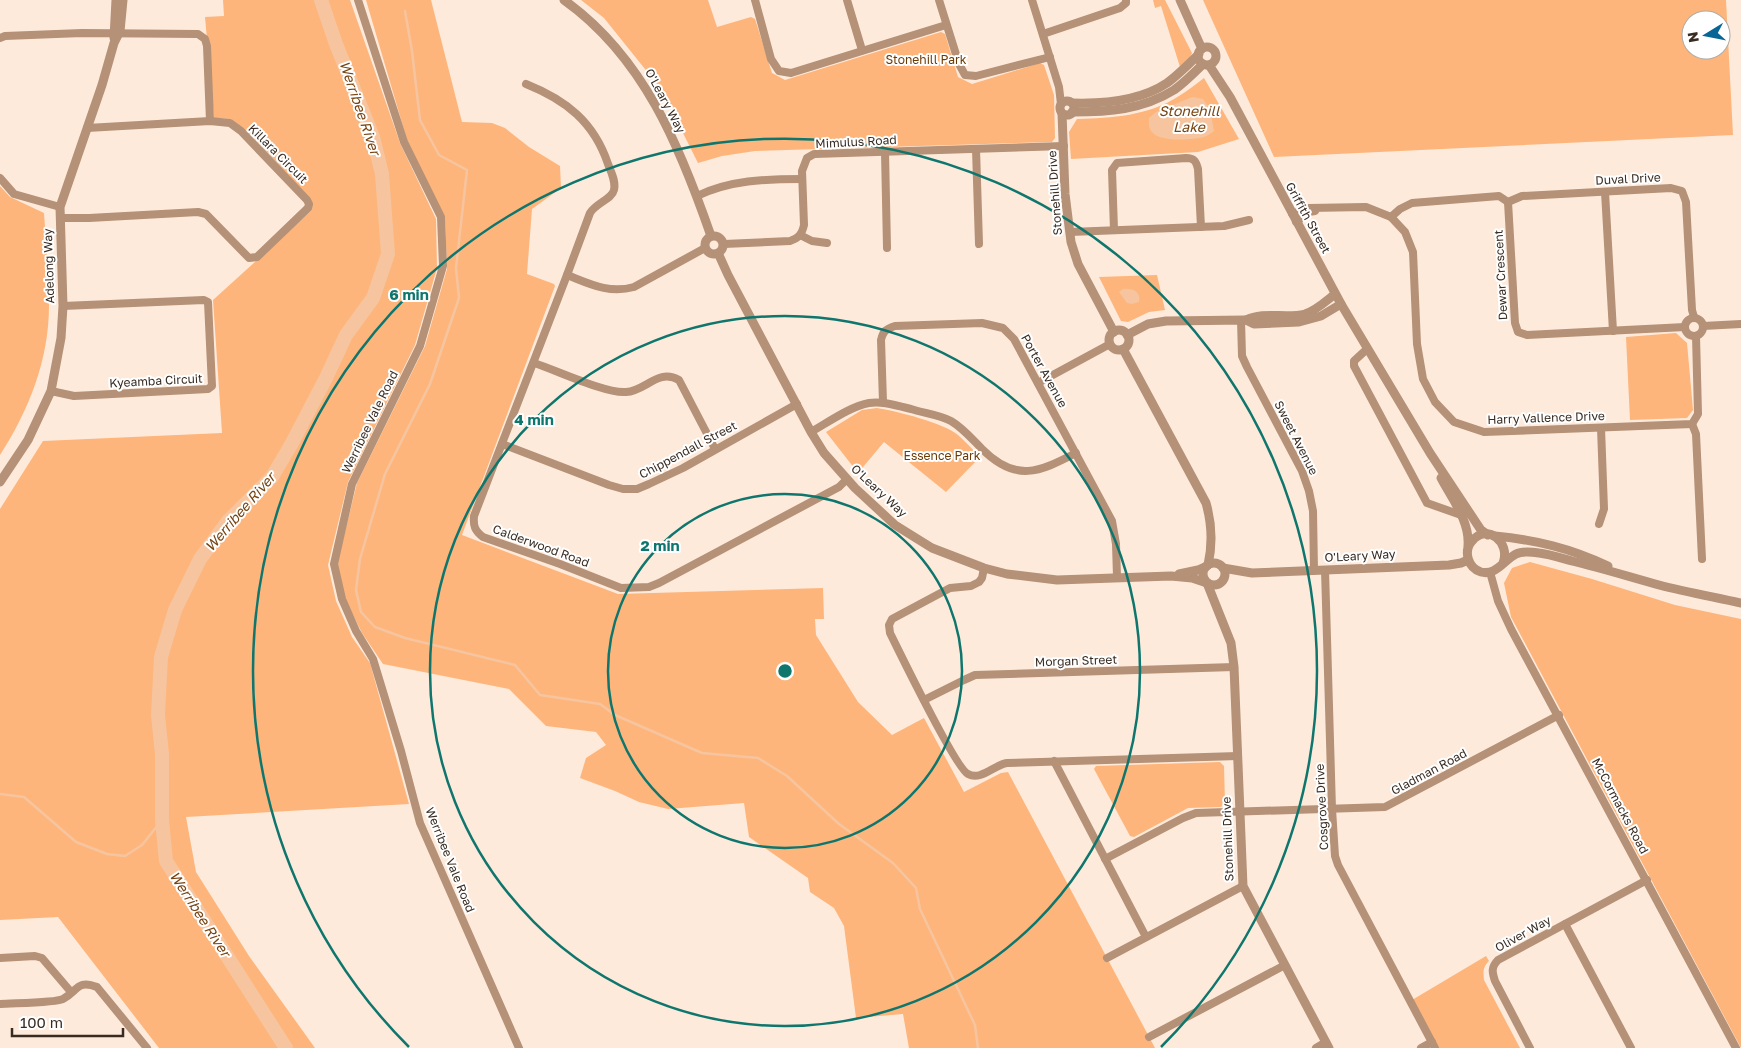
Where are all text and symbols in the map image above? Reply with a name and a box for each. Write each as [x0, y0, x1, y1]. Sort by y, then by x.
north arrow [1681, 10, 1731, 60]
text: N [1683, 31, 1702, 44]
park label: Stonehill Park [885, 52, 967, 67]
water label: Werribee River [336, 59, 385, 160]
street label: O'Leary Way [642, 66, 689, 136]
water label: Stonehill Lake [1159, 102, 1220, 135]
street label: Killara Circuit [245, 121, 311, 187]
street label: Mimulus Road [815, 132, 897, 151]
street label: Stonehill Drive [1044, 150, 1065, 236]
street label: Duval Drive [1595, 169, 1661, 188]
street label: Griffith Street [1283, 180, 1334, 256]
street label: Adelong Way [40, 228, 57, 304]
street label: Dewar Crescent [1491, 229, 1510, 321]
text: 6 min [389, 285, 429, 303]
street label: Porter Avenue [1018, 331, 1071, 410]
street label: Werribee Vale Road [338, 368, 401, 475]
street label: Kyeamba Circuit [109, 371, 203, 390]
street label: Sweet Avenue [1271, 398, 1322, 477]
street label: Harry Vallence Drive [1487, 408, 1605, 427]
text: 4 min [514, 410, 554, 428]
street label: Chippendall Street [636, 417, 739, 482]
park label: Essence Park [904, 448, 981, 463]
street label: O'Leary Way [848, 461, 911, 521]
water label: Werribee River [201, 467, 280, 554]
street label: Calderwood Road [491, 521, 592, 570]
text: 2 min [640, 536, 680, 554]
street label: O'Leary Way [1324, 546, 1396, 565]
street label: Morgan Street [1035, 652, 1117, 669]
centre of rings [776, 662, 794, 680]
street label: Gladman Road [1388, 745, 1469, 798]
street label: McCormacks Road [1589, 755, 1652, 856]
street label: Cosgrove Drive [1312, 763, 1331, 851]
street label: Stonehill Drive [1219, 796, 1236, 882]
street label: Werribee Vale Road [423, 805, 478, 915]
water label: Werribee River [166, 868, 236, 962]
street label: Oliver Way [1492, 912, 1553, 955]
scale bar [12, 1006, 124, 1038]
text: 100 m [20, 1013, 63, 1031]

